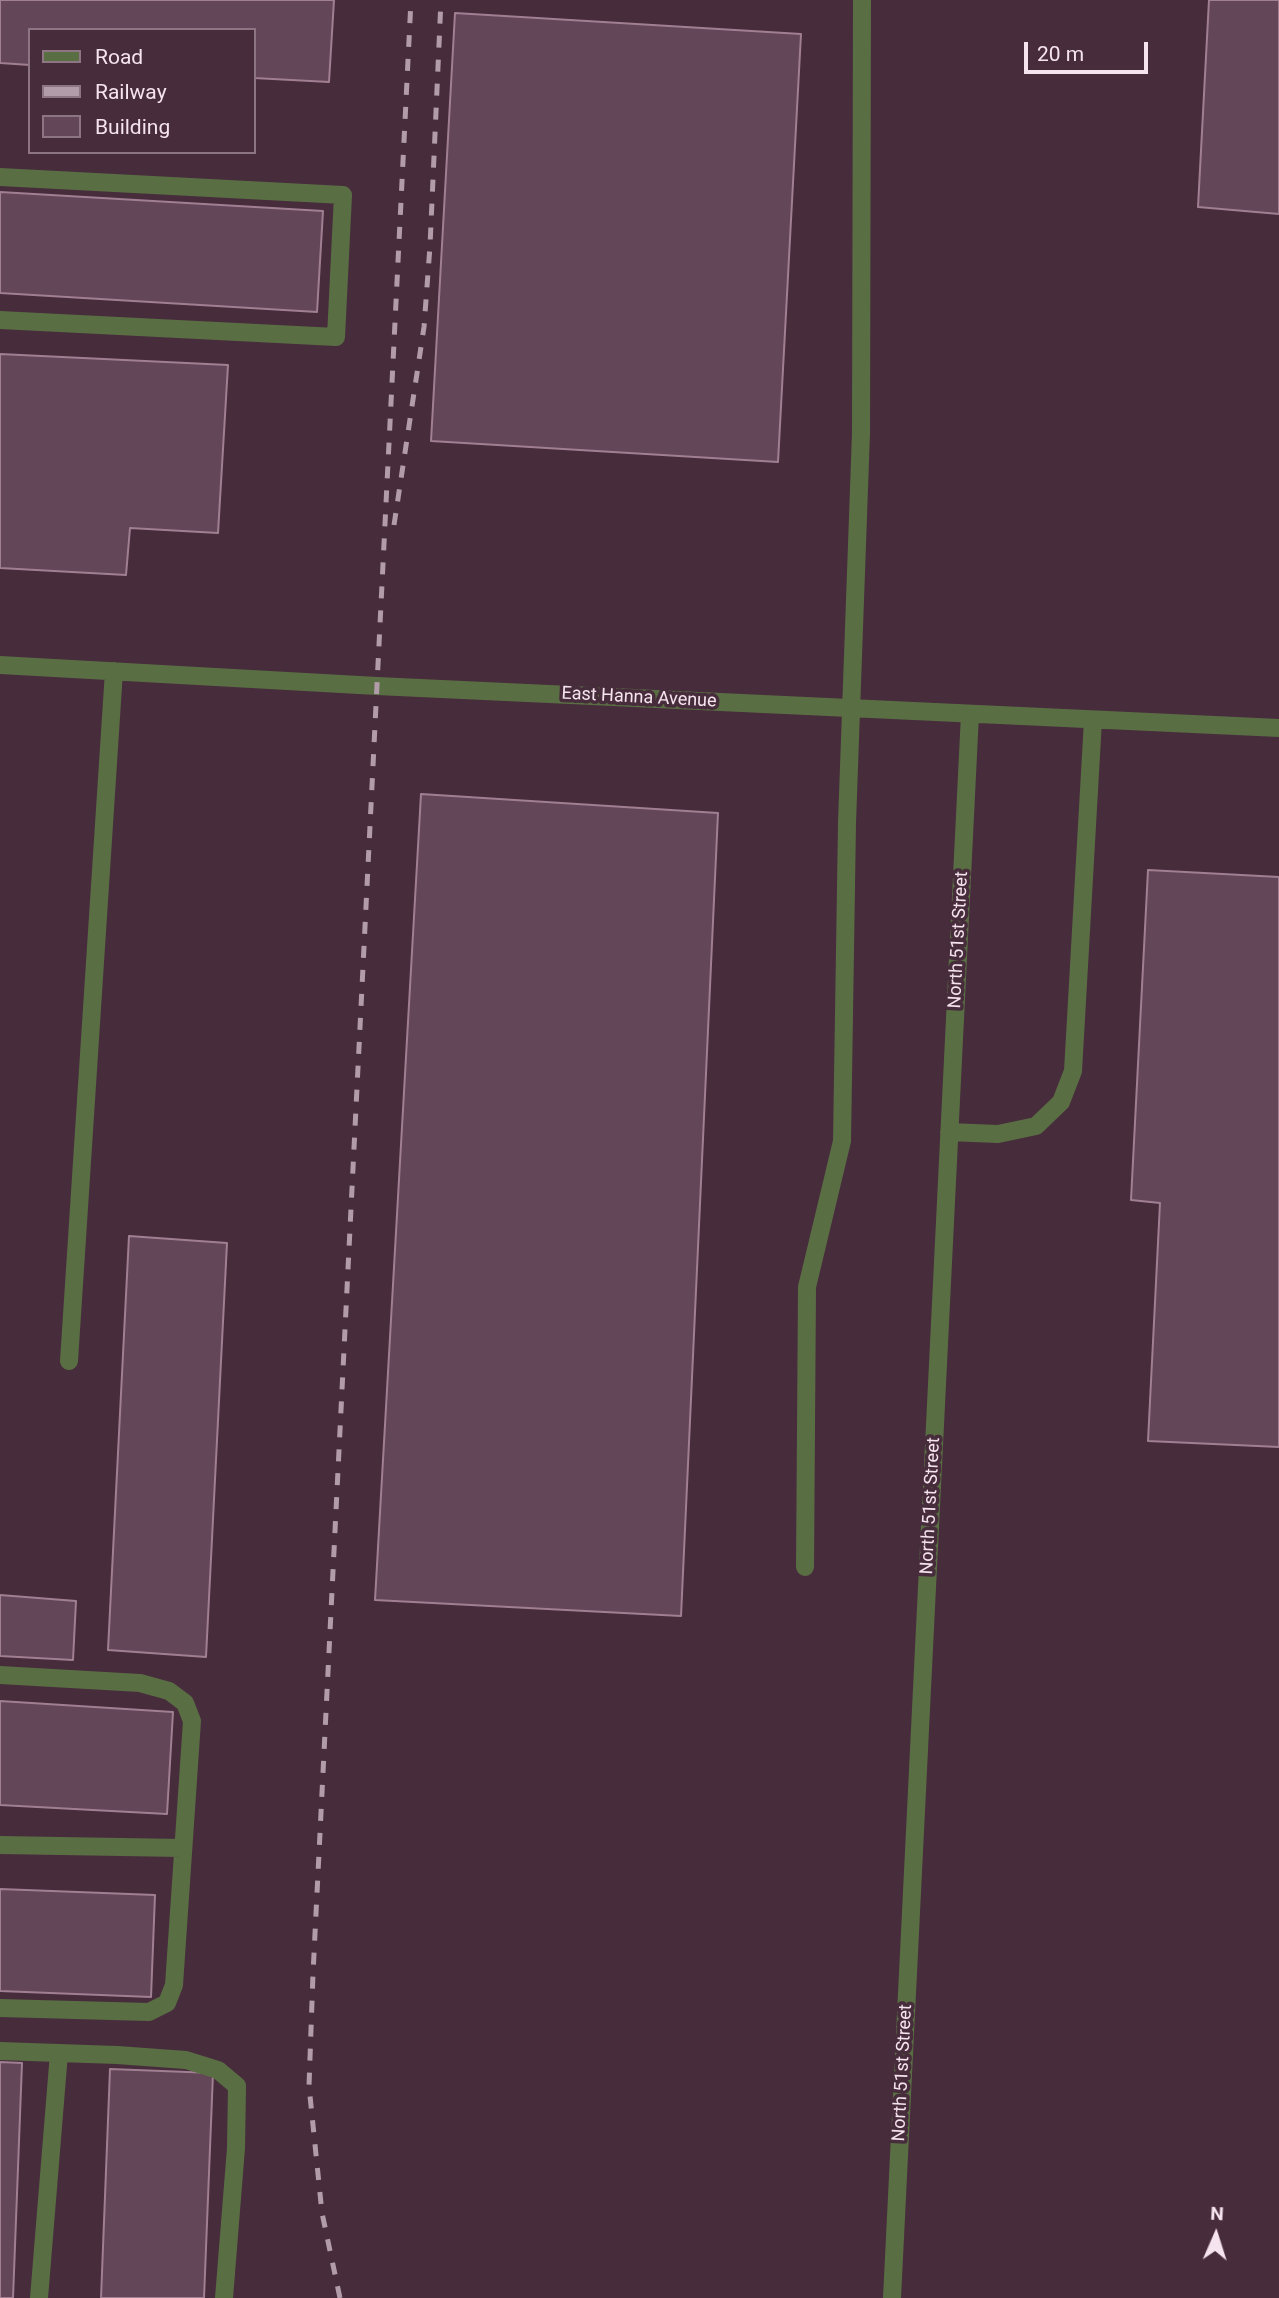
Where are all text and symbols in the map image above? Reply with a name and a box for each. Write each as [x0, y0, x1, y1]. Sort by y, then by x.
legend [28, 28, 256, 154]
scale bar [1027, 28, 1151, 72]
text: 20 m [1037, 42, 1084, 66]
text: Road [95, 45, 143, 69]
text: Railway [95, 80, 167, 104]
text: Building [95, 115, 170, 139]
street label: East Hanna Avenue [561, 683, 717, 713]
street label: North 51st Street [945, 871, 973, 1009]
street label: North 51st Street [917, 1437, 945, 1575]
street label: North 51st Street [889, 2004, 917, 2142]
north arrow [1181, 2200, 1251, 2270]
text: N [1210, 2202, 1224, 2225]

